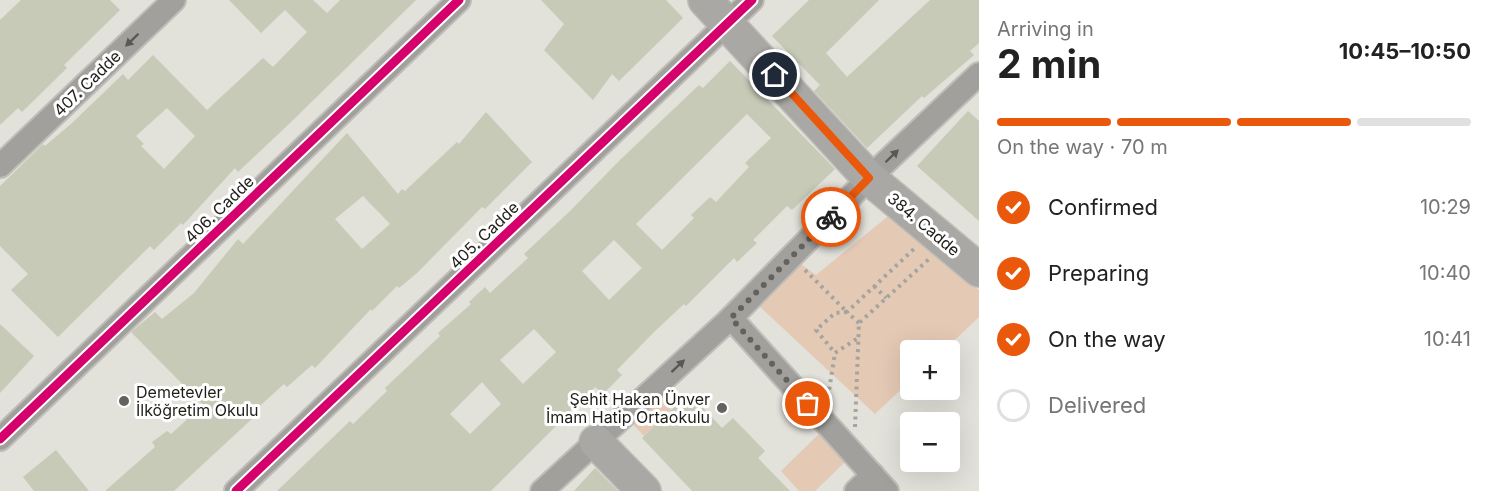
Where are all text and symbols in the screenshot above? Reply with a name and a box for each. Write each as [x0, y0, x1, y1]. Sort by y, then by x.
text: Arriving in [997, 17, 1094, 41]
one-way arrow [125, 33, 139, 47]
text: 10:45–10:50 [1339, 38, 1471, 64]
text: 2 min [997, 40, 1101, 87]
street label: 407. Cadde [49, 46, 125, 120]
pin [749, 49, 800, 100]
icon: home [758, 58, 791, 91]
text: On the way · 70 m [997, 135, 1168, 159]
one-way arrow [885, 149, 900, 163]
street label: 406. Cadde [180, 171, 258, 247]
courier [801, 187, 861, 247]
street label: 384. Cadde [884, 188, 964, 260]
icon: check [997, 191, 1030, 224]
text: Confirmed [1048, 194, 1158, 220]
text: 10:29 [1420, 195, 1471, 219]
street label: 405. Cadde [445, 197, 523, 273]
icon: bike [815, 201, 848, 234]
icon: check [997, 257, 1030, 290]
text: Preparing [1048, 260, 1149, 286]
text: 10:40 [1419, 261, 1471, 285]
icon: check [997, 323, 1030, 356]
text: On the way [1048, 326, 1166, 352]
text: 10:41 [1424, 327, 1471, 351]
map controls [900, 340, 960, 472]
button: + [900, 340, 960, 400]
one-way arrow [670, 360, 685, 373]
pin [782, 378, 833, 429]
place label: Demetevler İlköğretim Okulu [136, 382, 259, 420]
icon: bag [791, 387, 824, 420]
place label: Şehit Hakan Ünver İmam Hatip Ortaokulu [546, 389, 710, 427]
text: Delivered [1048, 392, 1146, 418]
marker: Demetevler İlköğretim Okulu [117, 394, 131, 408]
marker: Şehit Hakan Ünver İmam Hatip Ortaokulu [715, 401, 729, 415]
button: − [900, 412, 960, 472]

